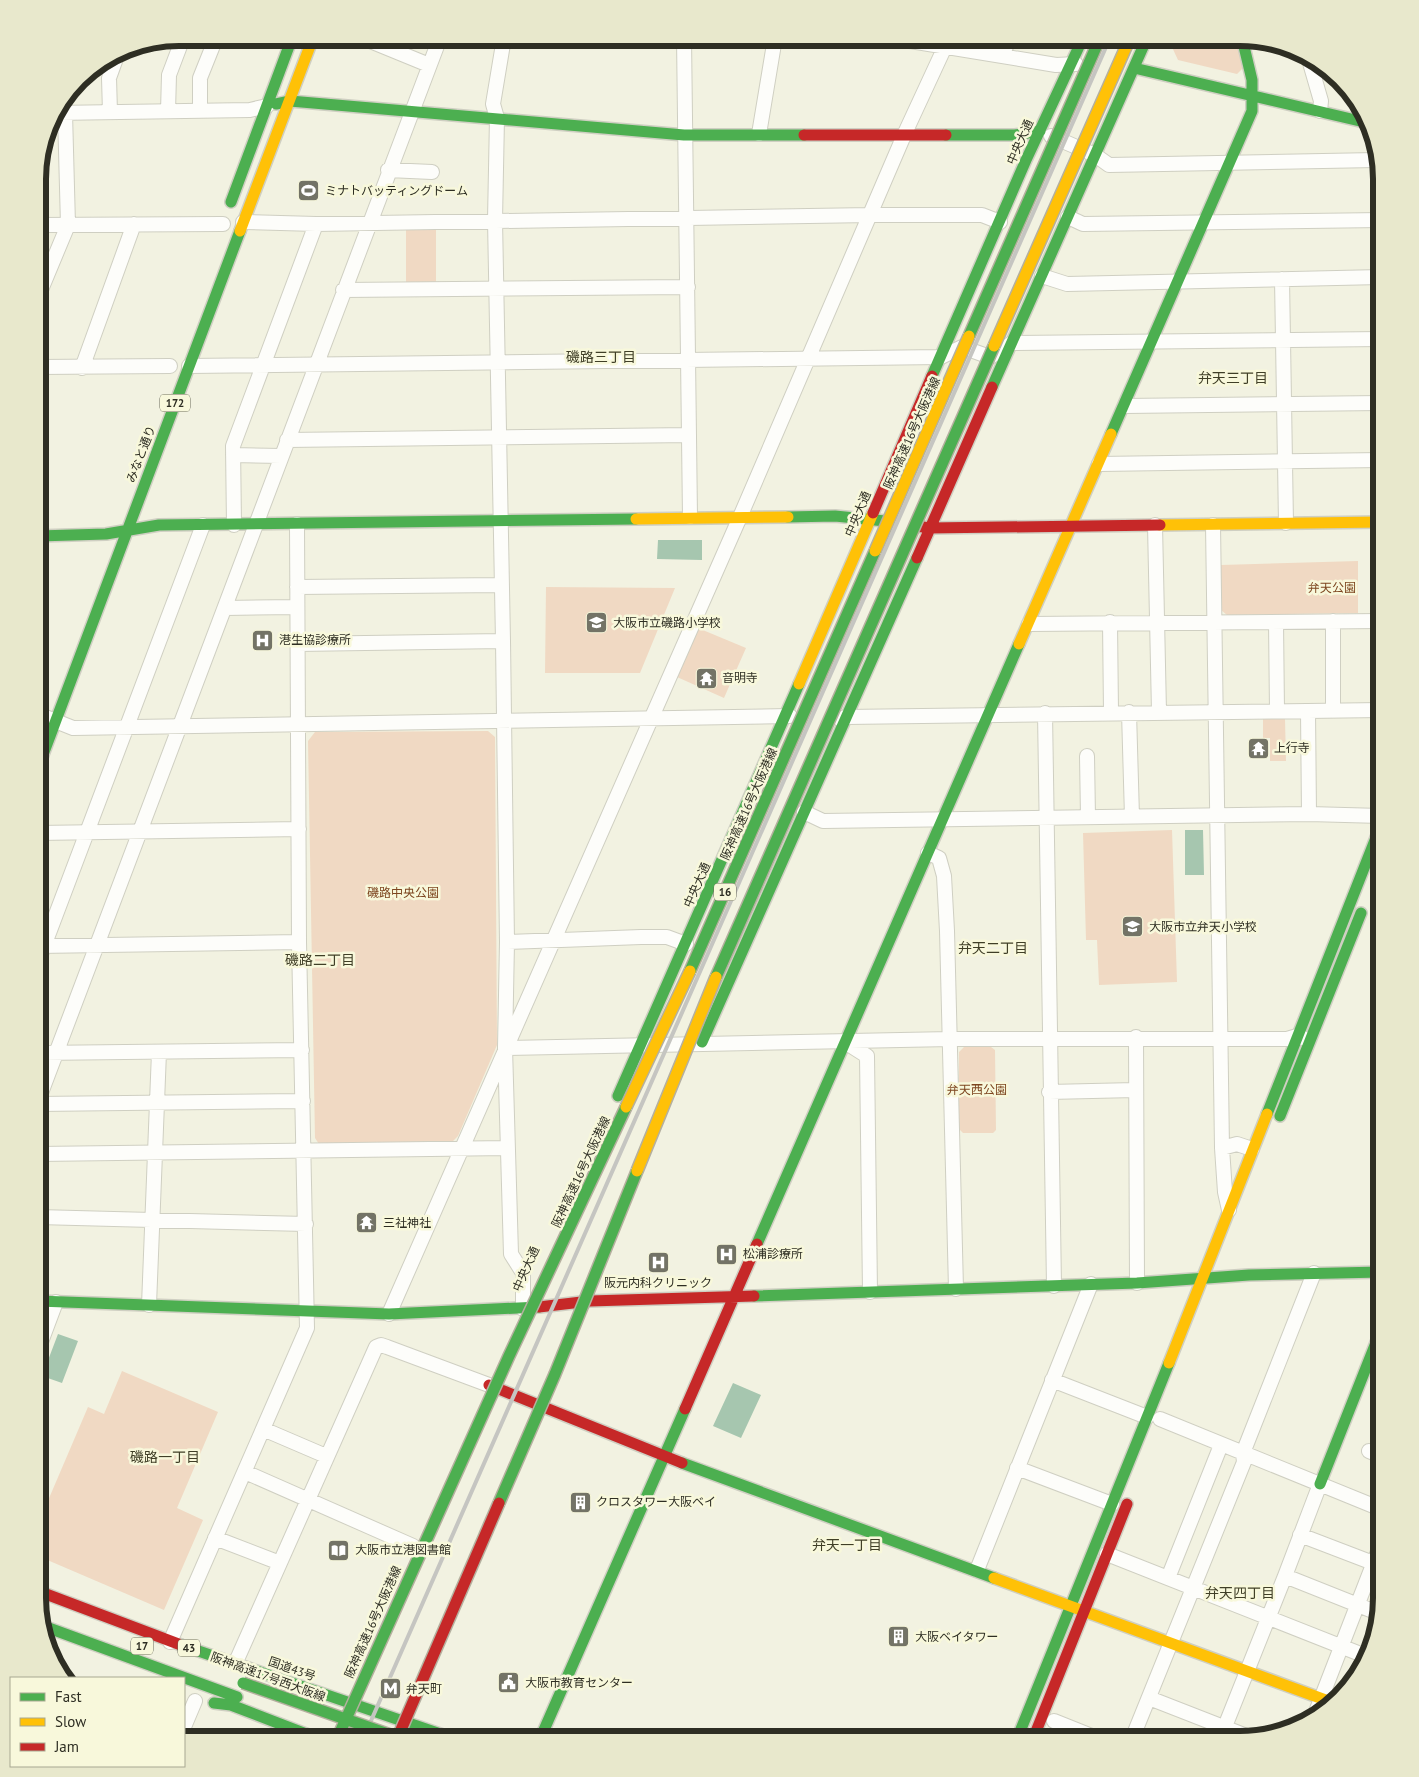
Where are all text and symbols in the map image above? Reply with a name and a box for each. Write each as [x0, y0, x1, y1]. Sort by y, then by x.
street label: 中央大通 [1003, 117, 1036, 167]
sports icon: ミナトバッティングドーム [297, 179, 321, 203]
place label: ミナトバッティングドーム [325, 183, 468, 198]
district label: 磯路三丁目 [566, 348, 636, 366]
district label: 弁天三丁目 [1198, 369, 1268, 387]
street label: 阪神高速16号大阪港線 [880, 374, 943, 491]
road number: 172 [160, 394, 190, 412]
street label: みなと通り [123, 423, 158, 485]
street label: 中央大通 [841, 489, 874, 539]
park label: 弁天公園 [1308, 580, 1356, 595]
school or university icon: 大阪市立磯路小学校 [585, 611, 609, 635]
place label: 大阪市立磯路小学校 [613, 615, 721, 630]
hospital icon: 港生協診療所 [251, 628, 275, 652]
place label: 港生協診療所 [279, 632, 351, 647]
temple icon: 音明寺 [694, 666, 718, 690]
place label: 音明寺 [722, 670, 758, 685]
temple icon: 上行寺 [1246, 736, 1270, 760]
place label: 上行寺 [1274, 740, 1310, 755]
street label: 阪神高速16号大阪港線 [717, 745, 780, 862]
street label: 中央大通 [680, 860, 713, 910]
road number: 16 [714, 884, 736, 900]
park label: 磯路中央公園 [367, 885, 439, 900]
school or university icon: 大阪市立弁天小学校 [1121, 915, 1145, 939]
place label: 大阪市立弁天小学校 [1149, 919, 1257, 934]
district label: 弁天二丁目 [958, 939, 1028, 957]
district label: 磯路二丁目 [285, 951, 355, 969]
park label: 弁天西公園 [947, 1082, 1007, 1097]
street label: 阪神高速16号大阪港線 [548, 1114, 613, 1230]
temple icon: 三社神社 [355, 1211, 379, 1235]
place label: 三社神社 [383, 1215, 431, 1230]
hospital icon: 松浦診療所 [715, 1242, 739, 1266]
street label: 中央大通 [509, 1244, 542, 1294]
place label: 松浦診療所 [743, 1246, 803, 1261]
hospital icon: 阪元内科クリニック [646, 1250, 670, 1274]
place label: 阪元内科クリニック [604, 1275, 712, 1290]
district label: 磯路一丁目 [130, 1448, 200, 1466]
building icon: クロスタワー大阪ベイ [568, 1490, 592, 1514]
place label: クロスタワー大阪ベイ [596, 1494, 716, 1509]
district label: 弁天一丁目 [812, 1536, 882, 1554]
library icon: 大阪市立港図書館 [327, 1538, 351, 1562]
place label: 大阪市立港図書館 [355, 1542, 451, 1557]
street label: 阪神高速16号大阪港線 [341, 1563, 404, 1680]
district label: 弁天四丁目 [1205, 1584, 1275, 1602]
building icon: 大阪ベイタワー [887, 1625, 911, 1649]
place label: 大阪ベイタワー [915, 1629, 999, 1644]
road number: 17 [131, 1638, 153, 1654]
road number: 43 [178, 1640, 200, 1656]
street label: 阪神高速17号西大阪線 [209, 1649, 328, 1704]
street label: 国道43号 [267, 1653, 318, 1684]
public building icon: 大阪市教育センター [497, 1671, 521, 1695]
place label: 大阪市教育センター [525, 1675, 633, 1690]
legend [10, 1677, 185, 1767]
metro station icon: 弁天町 [378, 1677, 402, 1701]
place label: 弁天町 [406, 1681, 442, 1696]
text: Fast [55, 1687, 82, 1706]
text: Slow [55, 1712, 86, 1731]
text: Jam [54, 1737, 79, 1756]

